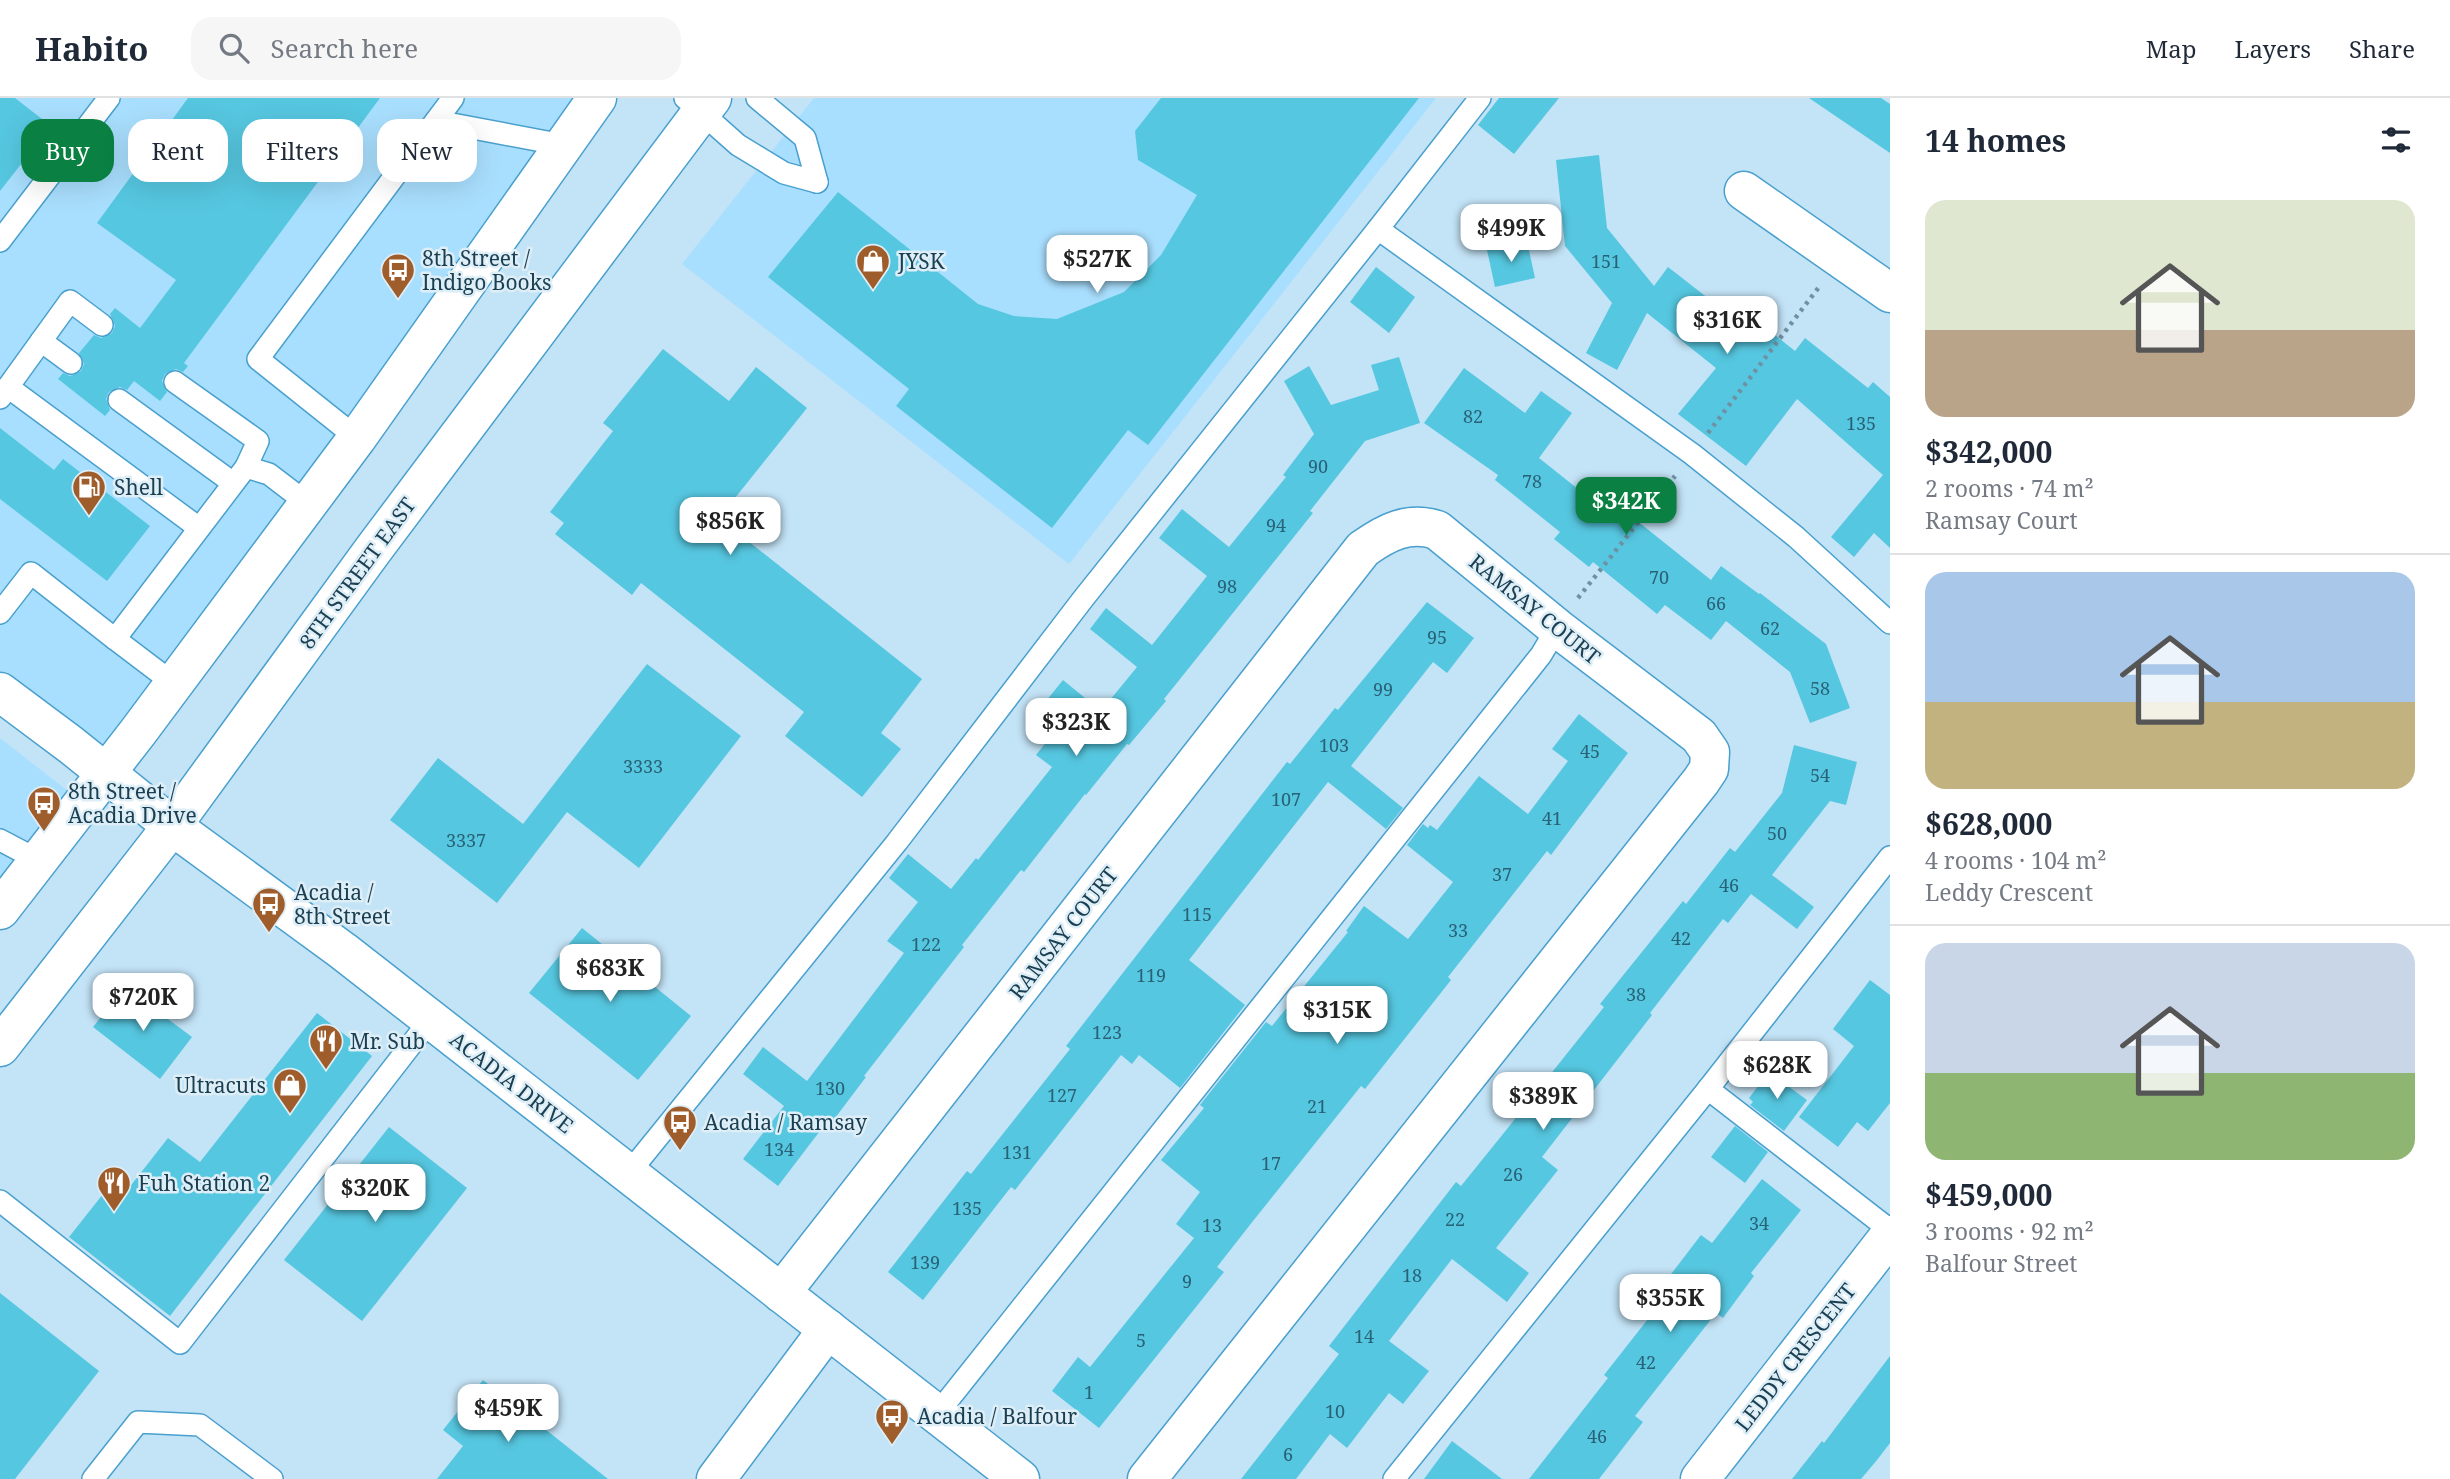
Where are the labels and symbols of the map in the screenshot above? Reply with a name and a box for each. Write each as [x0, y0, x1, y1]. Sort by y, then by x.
pin: $499K [1462, 204, 1560, 264]
pin: $527K [1048, 236, 1146, 295]
shop icon: JYSK [854, 242, 892, 291]
place label: 8th Street / Indigo Books [422, 244, 551, 296]
place label: JYSK [897, 247, 945, 275]
house number: 151 [1591, 249, 1621, 273]
bus stop icon: 8th Street / Indigo Books [379, 251, 417, 300]
pin: $316K [1678, 296, 1776, 356]
house number: 82 [1463, 404, 1483, 428]
house number: 135 [1846, 411, 1876, 435]
house number: 90 [1308, 454, 1328, 478]
fuel station icon: Shell [70, 468, 108, 517]
house number: 78 [1522, 469, 1542, 493]
place label: Shell [114, 473, 164, 501]
pin: $342K [1577, 478, 1675, 537]
street label: 8TH STREET EAST [293, 492, 421, 654]
pin: $856K [681, 498, 779, 557]
house number: 94 [1266, 513, 1286, 537]
street label: RAMSAY COURT [1464, 547, 1606, 671]
house number: 70 [1649, 565, 1669, 589]
house number: 98 [1217, 574, 1237, 598]
house number: 66 [1706, 591, 1726, 615]
house number: 62 [1760, 616, 1780, 640]
house number: 95 [1427, 625, 1447, 649]
house number: 58 [1810, 676, 1830, 700]
house number: 99 [1373, 677, 1393, 701]
pin: $323K [1027, 698, 1125, 758]
house number: 103 [1319, 733, 1349, 757]
house number: 45 [1580, 739, 1600, 763]
house number: 3333 [623, 754, 663, 778]
house number: 54 [1810, 763, 1830, 787]
place label: 8th Street / Acadia Drive [68, 777, 197, 829]
bus stop icon: 8th Street / Acadia Drive [25, 784, 63, 833]
house number: 107 [1271, 787, 1301, 811]
house number: 41 [1542, 806, 1562, 830]
house number: 50 [1767, 821, 1787, 845]
house number: 3337 [446, 828, 486, 852]
street label: RAMSAY COURT [1002, 861, 1124, 1005]
house number: 37 [1492, 862, 1512, 886]
house number: 46 [1719, 873, 1739, 897]
place label: Acadia / 8th Street [294, 878, 391, 930]
bus stop icon: Acadia / 8th Street [250, 885, 288, 934]
house number: 115 [1182, 902, 1212, 926]
house number: 33 [1448, 918, 1468, 942]
house number: 42 [1671, 926, 1691, 950]
house number: 122 [911, 932, 941, 956]
pin: $683K [561, 944, 659, 1004]
house number: 119 [1136, 963, 1166, 987]
pin: $720K [94, 974, 192, 1033]
house number: 38 [1626, 982, 1646, 1006]
pin: $315K [1288, 986, 1386, 1046]
house number: 123 [1092, 1020, 1122, 1044]
restaurant icon: Mr. Sub [307, 1022, 345, 1071]
street label: ACADIA DRIVE [445, 1025, 579, 1139]
place label: Mr. Sub [350, 1027, 425, 1055]
pin: $628K [1728, 1042, 1826, 1101]
shop icon: Ultracuts [271, 1066, 309, 1115]
place label: Ultracuts [175, 1071, 266, 1099]
pin: $389K [1494, 1072, 1592, 1132]
house number: 130 [815, 1076, 845, 1100]
house number: 127 [1047, 1083, 1077, 1107]
house number: 21 [1307, 1094, 1327, 1118]
bus stop icon: Acadia / Ramsay [661, 1103, 699, 1152]
place label: Acadia / Ramsay [704, 1108, 867, 1136]
house number: 134 [764, 1137, 794, 1161]
house number: 131 [1002, 1140, 1032, 1164]
house number: 17 [1261, 1151, 1281, 1175]
house number: 26 [1503, 1162, 1523, 1186]
restaurant icon: Fuh Station 2 [95, 1164, 133, 1213]
pin: $320K [326, 1164, 424, 1224]
place label: Fuh Station 2 [138, 1169, 270, 1197]
house number: 135 [952, 1196, 982, 1220]
house number: 22 [1445, 1207, 1465, 1231]
house number: 34 [1749, 1211, 1769, 1235]
house number: 13 [1202, 1213, 1222, 1237]
house number: 139 [910, 1250, 940, 1274]
house number: 18 [1402, 1263, 1422, 1287]
house number: 9 [1182, 1269, 1192, 1293]
pin: $355K [1621, 1274, 1719, 1334]
street label: LEDDY CRESCENT [1728, 1277, 1862, 1437]
house number: 14 [1354, 1324, 1374, 1348]
house number: 5 [1136, 1328, 1146, 1352]
house number: 42 [1636, 1350, 1656, 1374]
house number: 1 [1084, 1380, 1094, 1404]
pin: $459K [459, 1384, 557, 1444]
bus stop icon: Acadia / Balfour [873, 1397, 911, 1446]
house number: 10 [1325, 1399, 1345, 1423]
place label: Acadia / Balfour [917, 1402, 1077, 1430]
house number: 46 [1587, 1424, 1607, 1448]
house number: 6 [1283, 1442, 1293, 1466]

